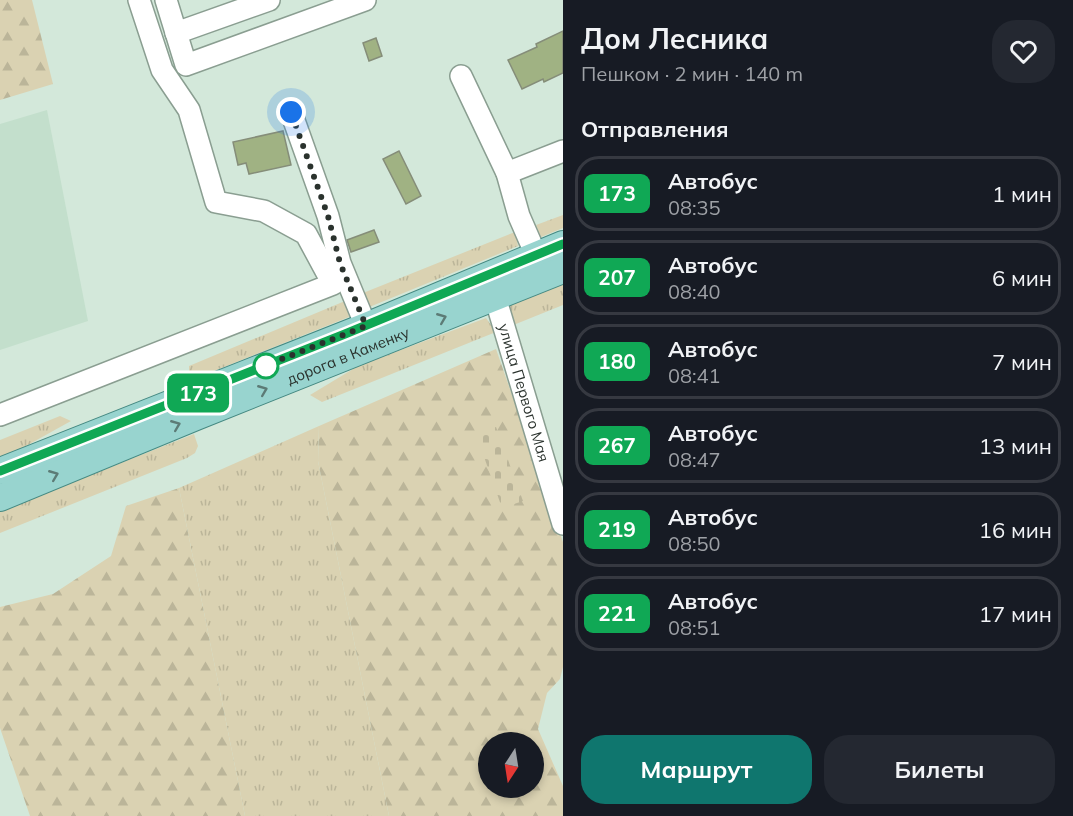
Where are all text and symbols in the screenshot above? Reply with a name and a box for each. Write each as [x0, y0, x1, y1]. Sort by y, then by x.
button: heart [992, 20, 1055, 83]
text: Дом Лесника [581, 21, 768, 56]
text: Пешком · 2 мин · 140 m [581, 61, 803, 86]
your location [276, 97, 306, 127]
text: Отправления [581, 115, 729, 143]
text: Автобус [668, 167, 758, 195]
text: 173 [598, 180, 636, 206]
text: 1 мин [992, 180, 1052, 208]
text: 08:35 [668, 195, 721, 220]
text: Автобус [668, 251, 758, 279]
text: 207 [598, 264, 636, 290]
text: 6 мин [992, 264, 1052, 292]
text: 08:40 [668, 279, 721, 304]
one-way arrow [436, 313, 447, 325]
street label: улица Первого Мая [495, 321, 554, 464]
street label: дорога в Каменку [284, 323, 412, 389]
text: Автобус [668, 335, 758, 363]
text: 180 [598, 348, 636, 374]
text: 7 мин [992, 348, 1052, 376]
unlabelled marker [253, 353, 279, 379]
text: 08:41 [668, 363, 721, 388]
line badge: 173 [164, 374, 232, 412]
text: 173 [179, 380, 217, 406]
one-way arrow [257, 385, 268, 397]
text: Автобус [668, 419, 758, 447]
one-way arrow [170, 420, 181, 432]
text: 267 [598, 432, 636, 458]
text: 13 мин [979, 432, 1052, 460]
text: 08:47 [668, 447, 721, 472]
one-way arrow [48, 470, 59, 482]
text: Автобус [668, 503, 758, 531]
text: 219 [598, 516, 636, 542]
text: 16 мин [979, 516, 1052, 544]
text: 08:50 [668, 531, 721, 556]
text: Автобус [668, 587, 758, 615]
text: 221 [598, 600, 636, 626]
text: 17 мин [979, 600, 1052, 628]
text: 08:51 [668, 615, 721, 640]
north arrow [478, 732, 544, 798]
map controls [478, 732, 544, 798]
button: Маршрут [581, 735, 812, 804]
button: Билеты [824, 735, 1055, 804]

